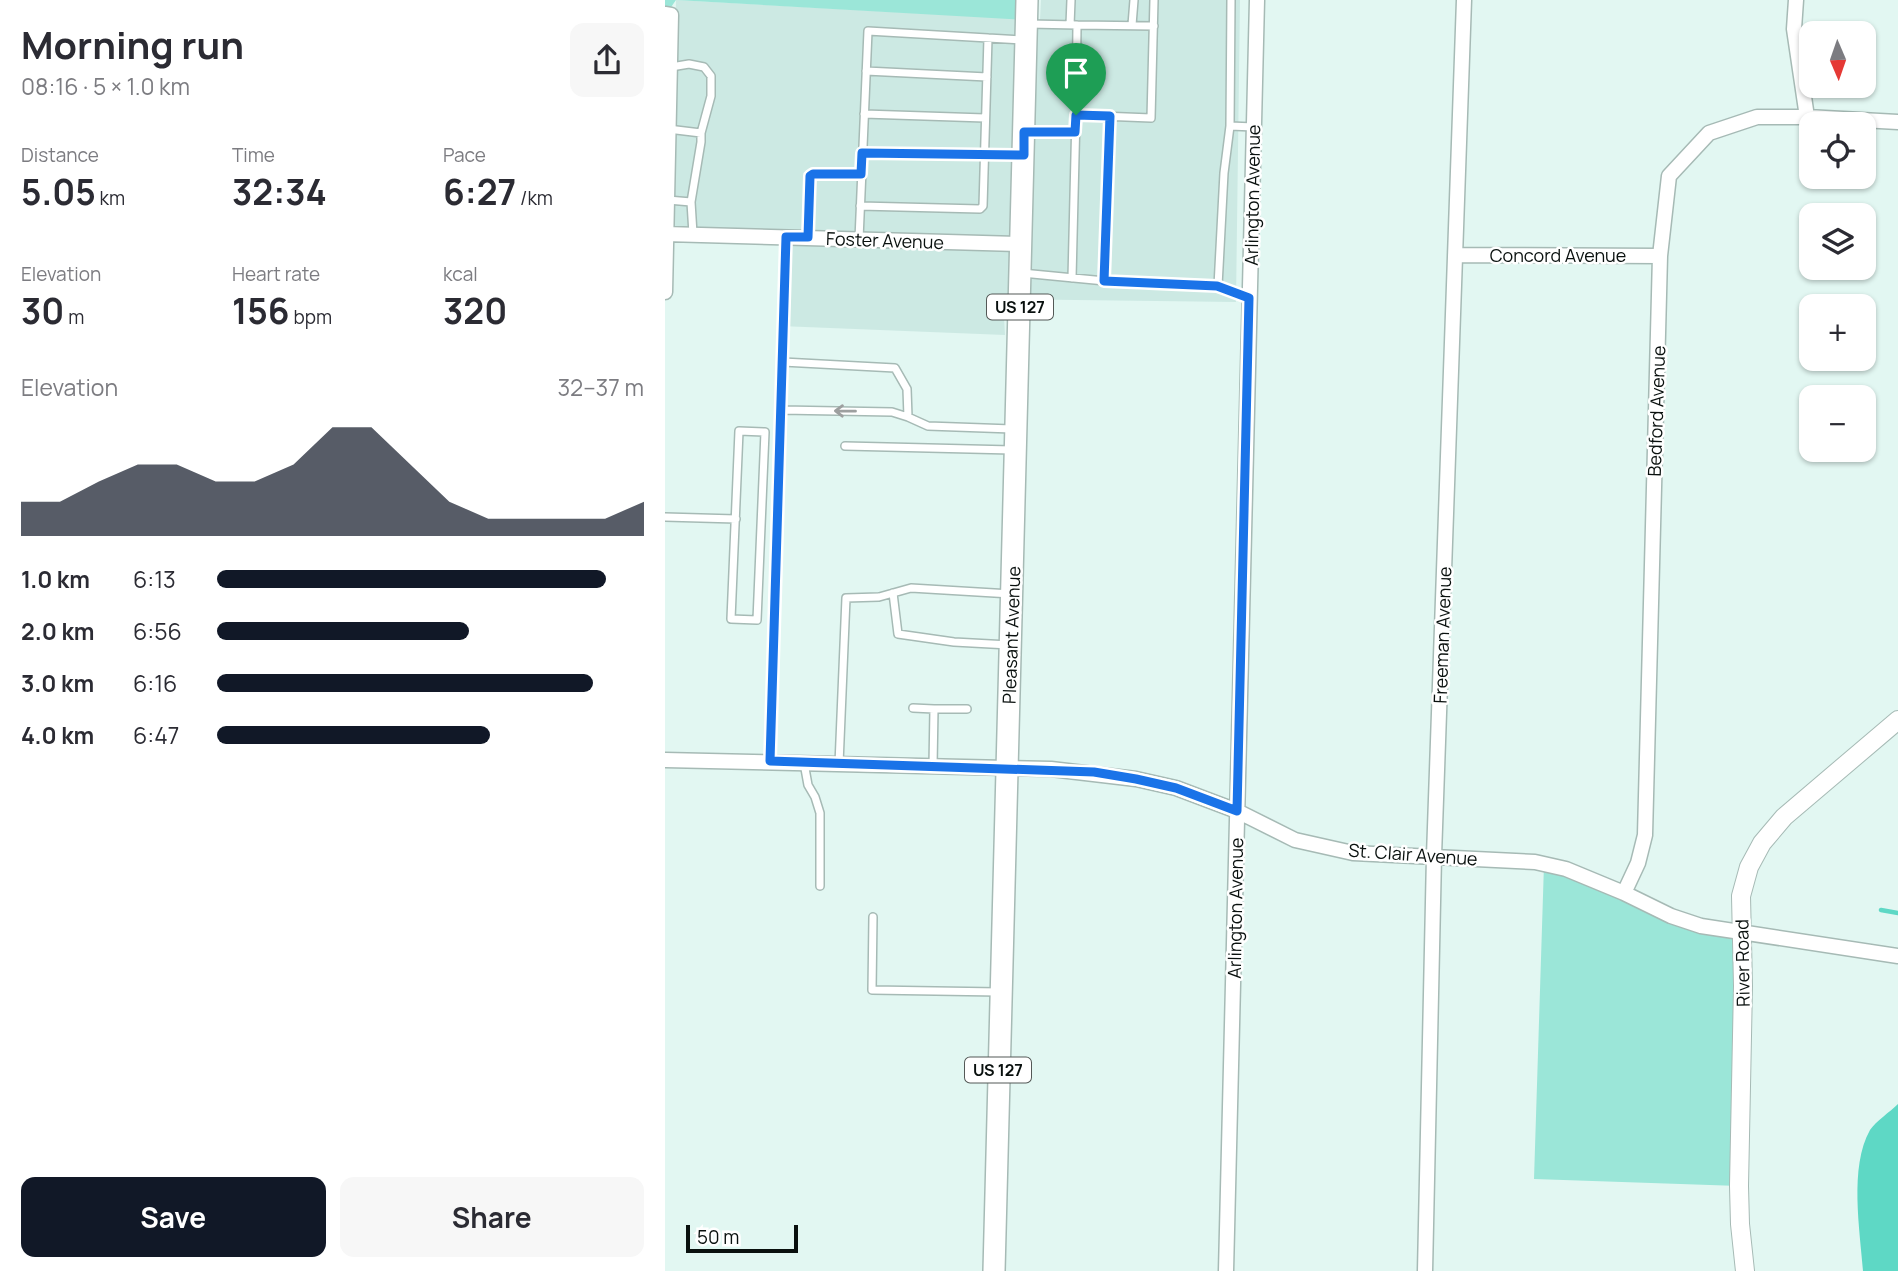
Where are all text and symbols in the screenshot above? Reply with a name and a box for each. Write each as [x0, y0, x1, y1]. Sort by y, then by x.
text: Morning run [21, 18, 244, 70]
north arrow [1799, 21, 1876, 98]
map controls [1799, 21, 1876, 462]
button: share [570, 23, 644, 97]
pin [1046, 43, 1106, 115]
icon: arrive [1057, 54, 1095, 92]
text: 08:16 · 5 × 1.0 km [21, 70, 190, 102]
button: locate [1799, 112, 1876, 189]
street label: Arlington Avenue [1239, 124, 1265, 266]
text: Distance [21, 142, 99, 168]
text: Time [232, 142, 275, 168]
text: Pace [443, 142, 486, 168]
text: 5.05 [21, 168, 96, 216]
text: 32:34 [232, 168, 327, 216]
text: 6:27 [443, 168, 516, 216]
text: km [96, 185, 125, 211]
text: /km [516, 185, 553, 211]
button: layers [1799, 203, 1876, 280]
street label: Foster Avenue [826, 226, 944, 254]
street label: Concord Avenue [1490, 243, 1626, 267]
text: Elevation [21, 261, 101, 287]
text: Heart rate [232, 261, 320, 287]
text: kcal [443, 261, 478, 287]
text: 30 [21, 287, 64, 335]
text: 156 [232, 287, 290, 335]
text: 320 [443, 287, 507, 335]
road number: US 127 [987, 294, 1053, 320]
button: + [1799, 294, 1876, 371]
text: m [64, 304, 84, 330]
text: bpm [290, 304, 332, 330]
street label: Bedford Avenue [1642, 345, 1670, 477]
text: Elevation [21, 371, 118, 403]
text: 32–37 m [557, 371, 644, 403]
button: − [1799, 385, 1876, 462]
one-way arrow [834, 404, 857, 418]
text: 1.0 km [21, 563, 90, 595]
text: 6:13 [133, 563, 176, 595]
street label: Pleasant Avenue [997, 566, 1025, 704]
street label: Freeman Avenue [1428, 566, 1456, 704]
text: 2.0 km [21, 615, 94, 647]
text: 6:56 [133, 615, 182, 647]
text: 3.0 km [21, 667, 94, 699]
text: 6:16 [133, 667, 177, 699]
text: 4.0 km [21, 719, 94, 751]
text: 6:47 [133, 719, 179, 751]
street label: Arlington Avenue [1222, 837, 1248, 979]
street label: St. Clair Avenue [1348, 838, 1478, 870]
street label: River Road [1729, 919, 1755, 1007]
road number: US 127 [965, 1058, 1031, 1082]
button: Save [21, 1177, 326, 1257]
button: Share [340, 1177, 644, 1257]
scale bar [686, 1222, 798, 1254]
text: 50 m [697, 1224, 739, 1250]

